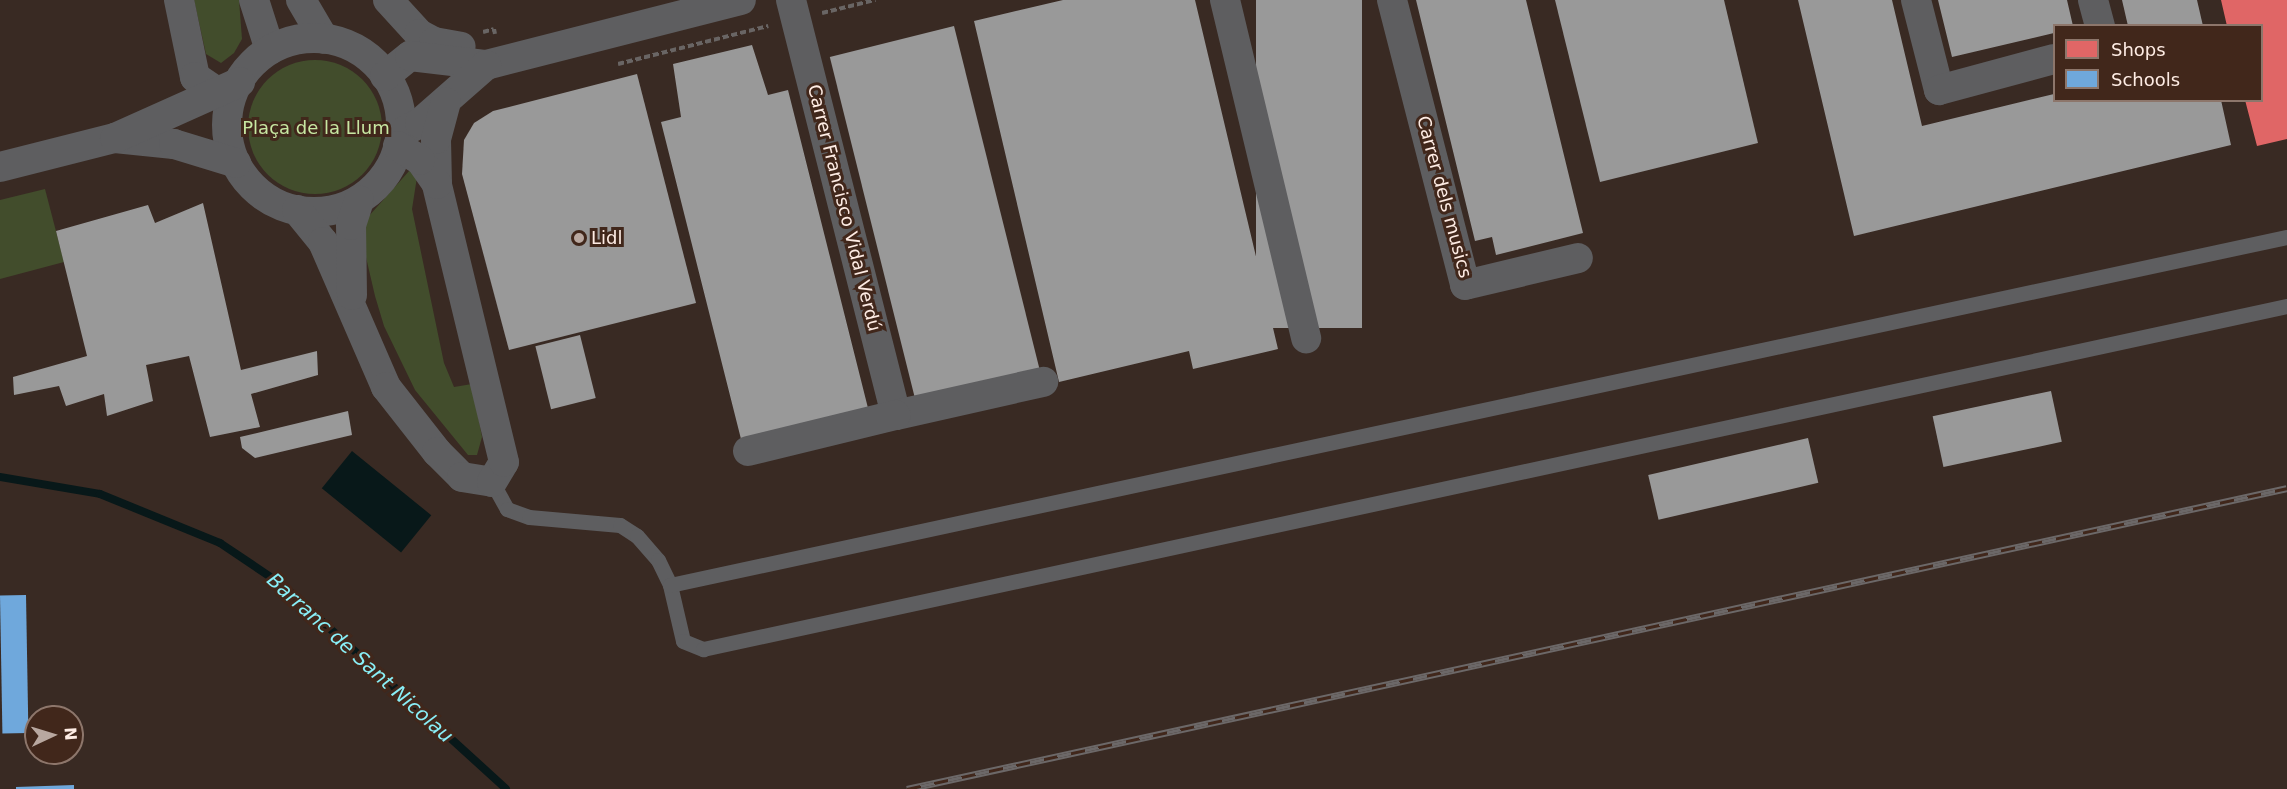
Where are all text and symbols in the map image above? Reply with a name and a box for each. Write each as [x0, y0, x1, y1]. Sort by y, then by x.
legend [2053, 24, 2263, 102]
text: Shops [2111, 39, 2166, 60]
text: Schools [2111, 69, 2180, 90]
street label: Carrer Francisco Vidal Verdú [803, 82, 885, 334]
street label: Carrer dels musics [1412, 114, 1476, 280]
park label: Plaça de la Llum [242, 117, 390, 139]
place label: Lidl [591, 227, 622, 249]
marker: Lidl [572, 231, 586, 245]
water label: Barranc de Sant Nicolau [262, 568, 458, 748]
north arrow [24, 705, 84, 765]
text: N [61, 726, 80, 741]

